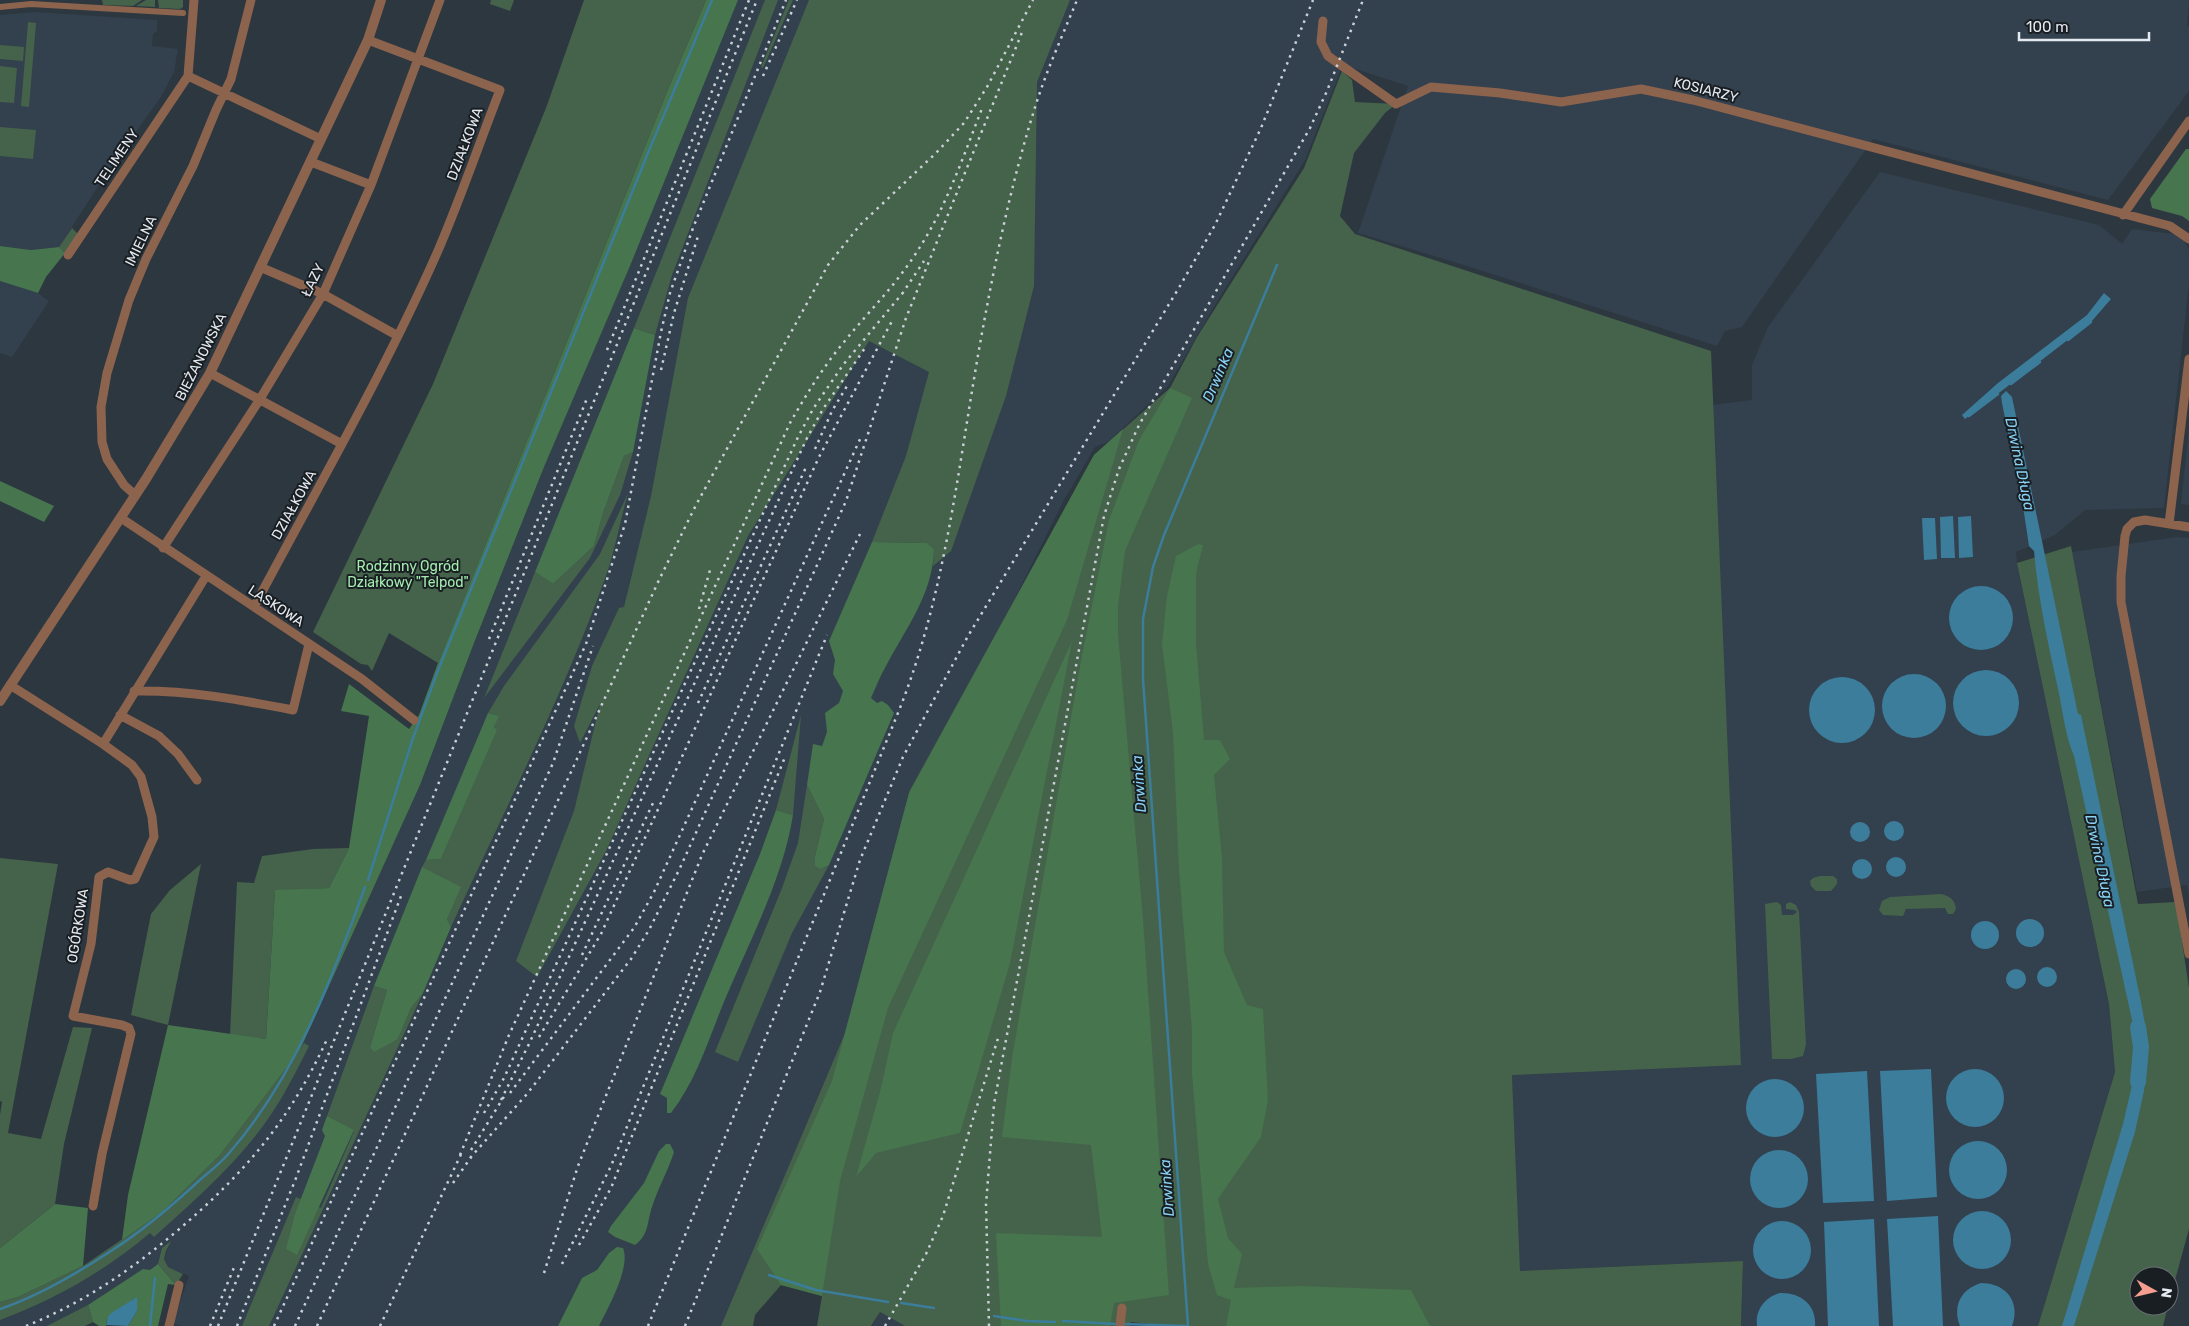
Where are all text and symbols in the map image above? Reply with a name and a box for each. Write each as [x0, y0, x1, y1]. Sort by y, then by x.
scale bar [2019, 10, 2149, 42]
text: 100 m [2026, 18, 2068, 36]
street label: KOSIARZY [1672, 74, 1740, 106]
street label: DZIAŁKOWA [443, 105, 487, 183]
street label: TELIMENY [91, 126, 143, 190]
street label: IMIELNA [121, 212, 161, 269]
street label: ŁAZY [298, 261, 328, 299]
street label: BIEŻANOWSKA [172, 310, 231, 404]
water label: Drwinka [1199, 345, 1238, 405]
water label: Drwina Długa [2001, 416, 2039, 512]
street label: DZIAŁKOWA [268, 467, 320, 543]
park label: Rodzinny Ogród Działkowy "Telpod" [347, 558, 469, 591]
street label: LASKOWA [245, 582, 308, 631]
water label: Drwinka [1128, 755, 1150, 813]
water label: Drwina Długa [2081, 813, 2119, 909]
street label: OGÓRKOWA [63, 887, 92, 964]
water label: Drwinka [1156, 1159, 1178, 1217]
north arrow [2129, 1266, 2179, 1316]
text: N [2157, 1287, 2175, 1299]

